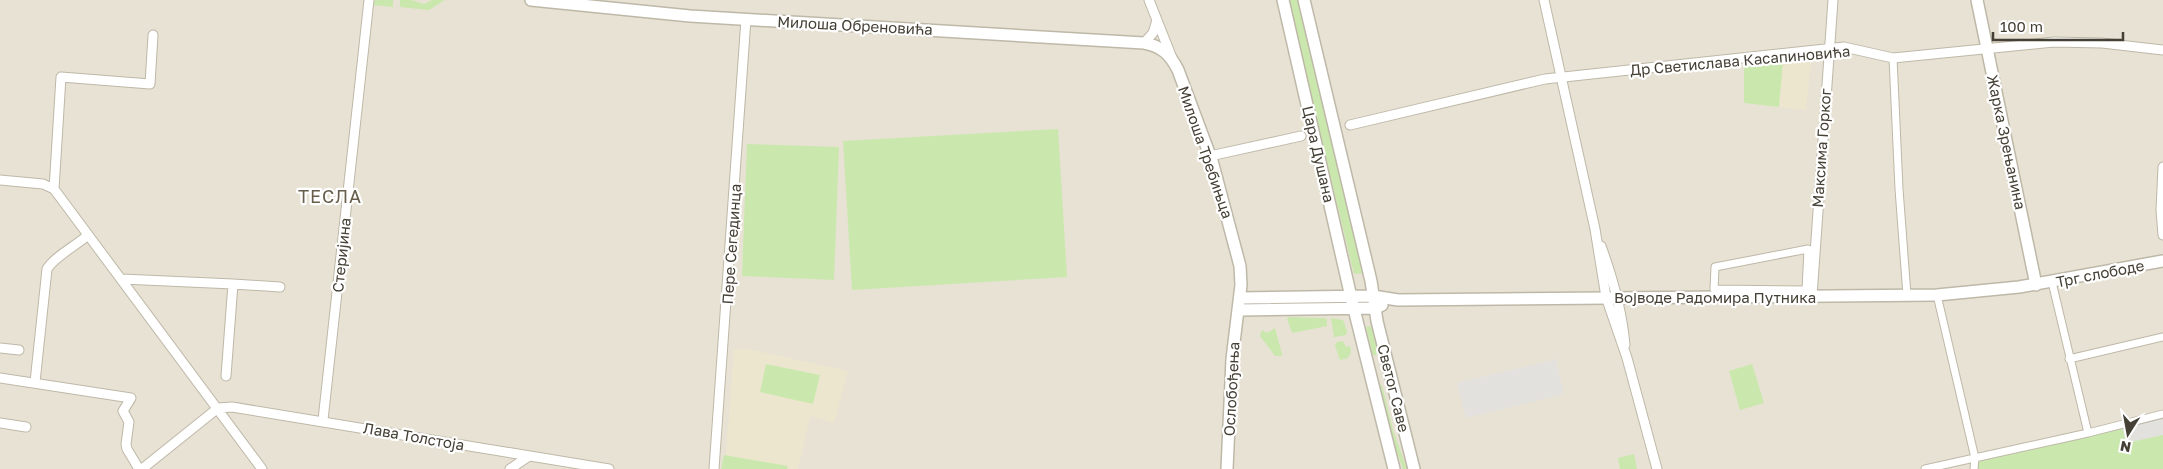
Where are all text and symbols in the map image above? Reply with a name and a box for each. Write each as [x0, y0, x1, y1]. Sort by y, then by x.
scale bar [1993, 10, 2123, 42]
street label: Милоша Обреновића [777, 12, 933, 38]
text: 100 m [2000, 17, 2043, 35]
street label: Др Светислава Касапиновића [1629, 41, 1851, 79]
street label: Жарка Зрењанина [1984, 73, 2030, 211]
street label: Милоша Требињца [1175, 83, 1237, 221]
street label: Максима Горког [1808, 88, 1834, 208]
street label: Цара Душана [1299, 104, 1339, 204]
street label: Пере Сегединца [718, 183, 744, 305]
district label: ТЕСЛА [298, 185, 362, 207]
street label: Стеријина [328, 217, 354, 293]
street label: Трг слободе [2054, 256, 2146, 290]
street label: Војводе Радомира Путника [1614, 288, 1816, 306]
street label: Ослобођења [1220, 341, 1242, 437]
street label: Светог Саве [1374, 342, 1414, 434]
north arrow [2103, 409, 2153, 459]
street label: Лава Толстоја [362, 418, 466, 454]
text: N [2119, 438, 2132, 457]

